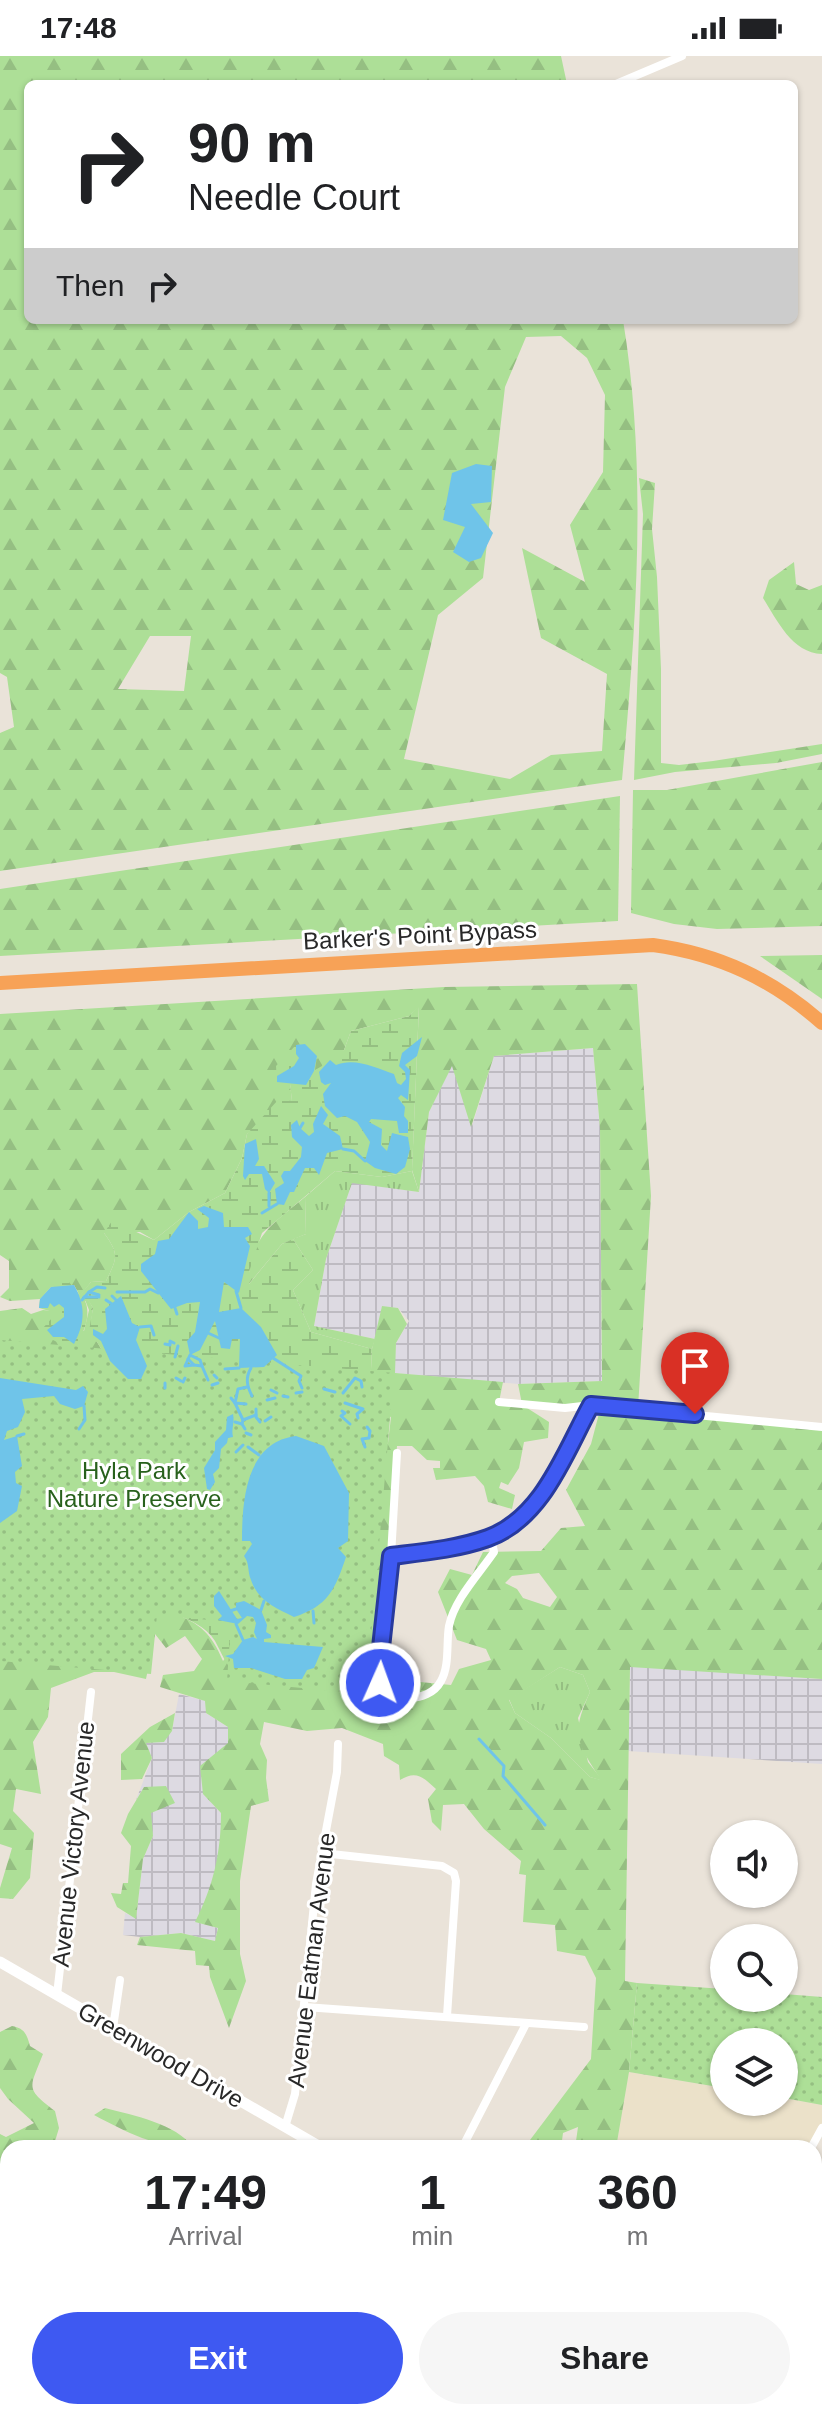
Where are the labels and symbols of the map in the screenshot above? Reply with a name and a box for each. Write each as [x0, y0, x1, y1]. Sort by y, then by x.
street label: Barker's Point Bypass [302, 915, 538, 955]
pin [661, 1332, 729, 1414]
park label: Hyla Park Nature Preserve [47, 1457, 221, 1512]
position arrow [338, 1641, 422, 1725]
street label: Avenue Victory Avenue [47, 1720, 99, 1968]
street label: Avenue Eatman Avenue [282, 1831, 340, 2089]
street label: Greenwood Drive [73, 1997, 249, 2113]

